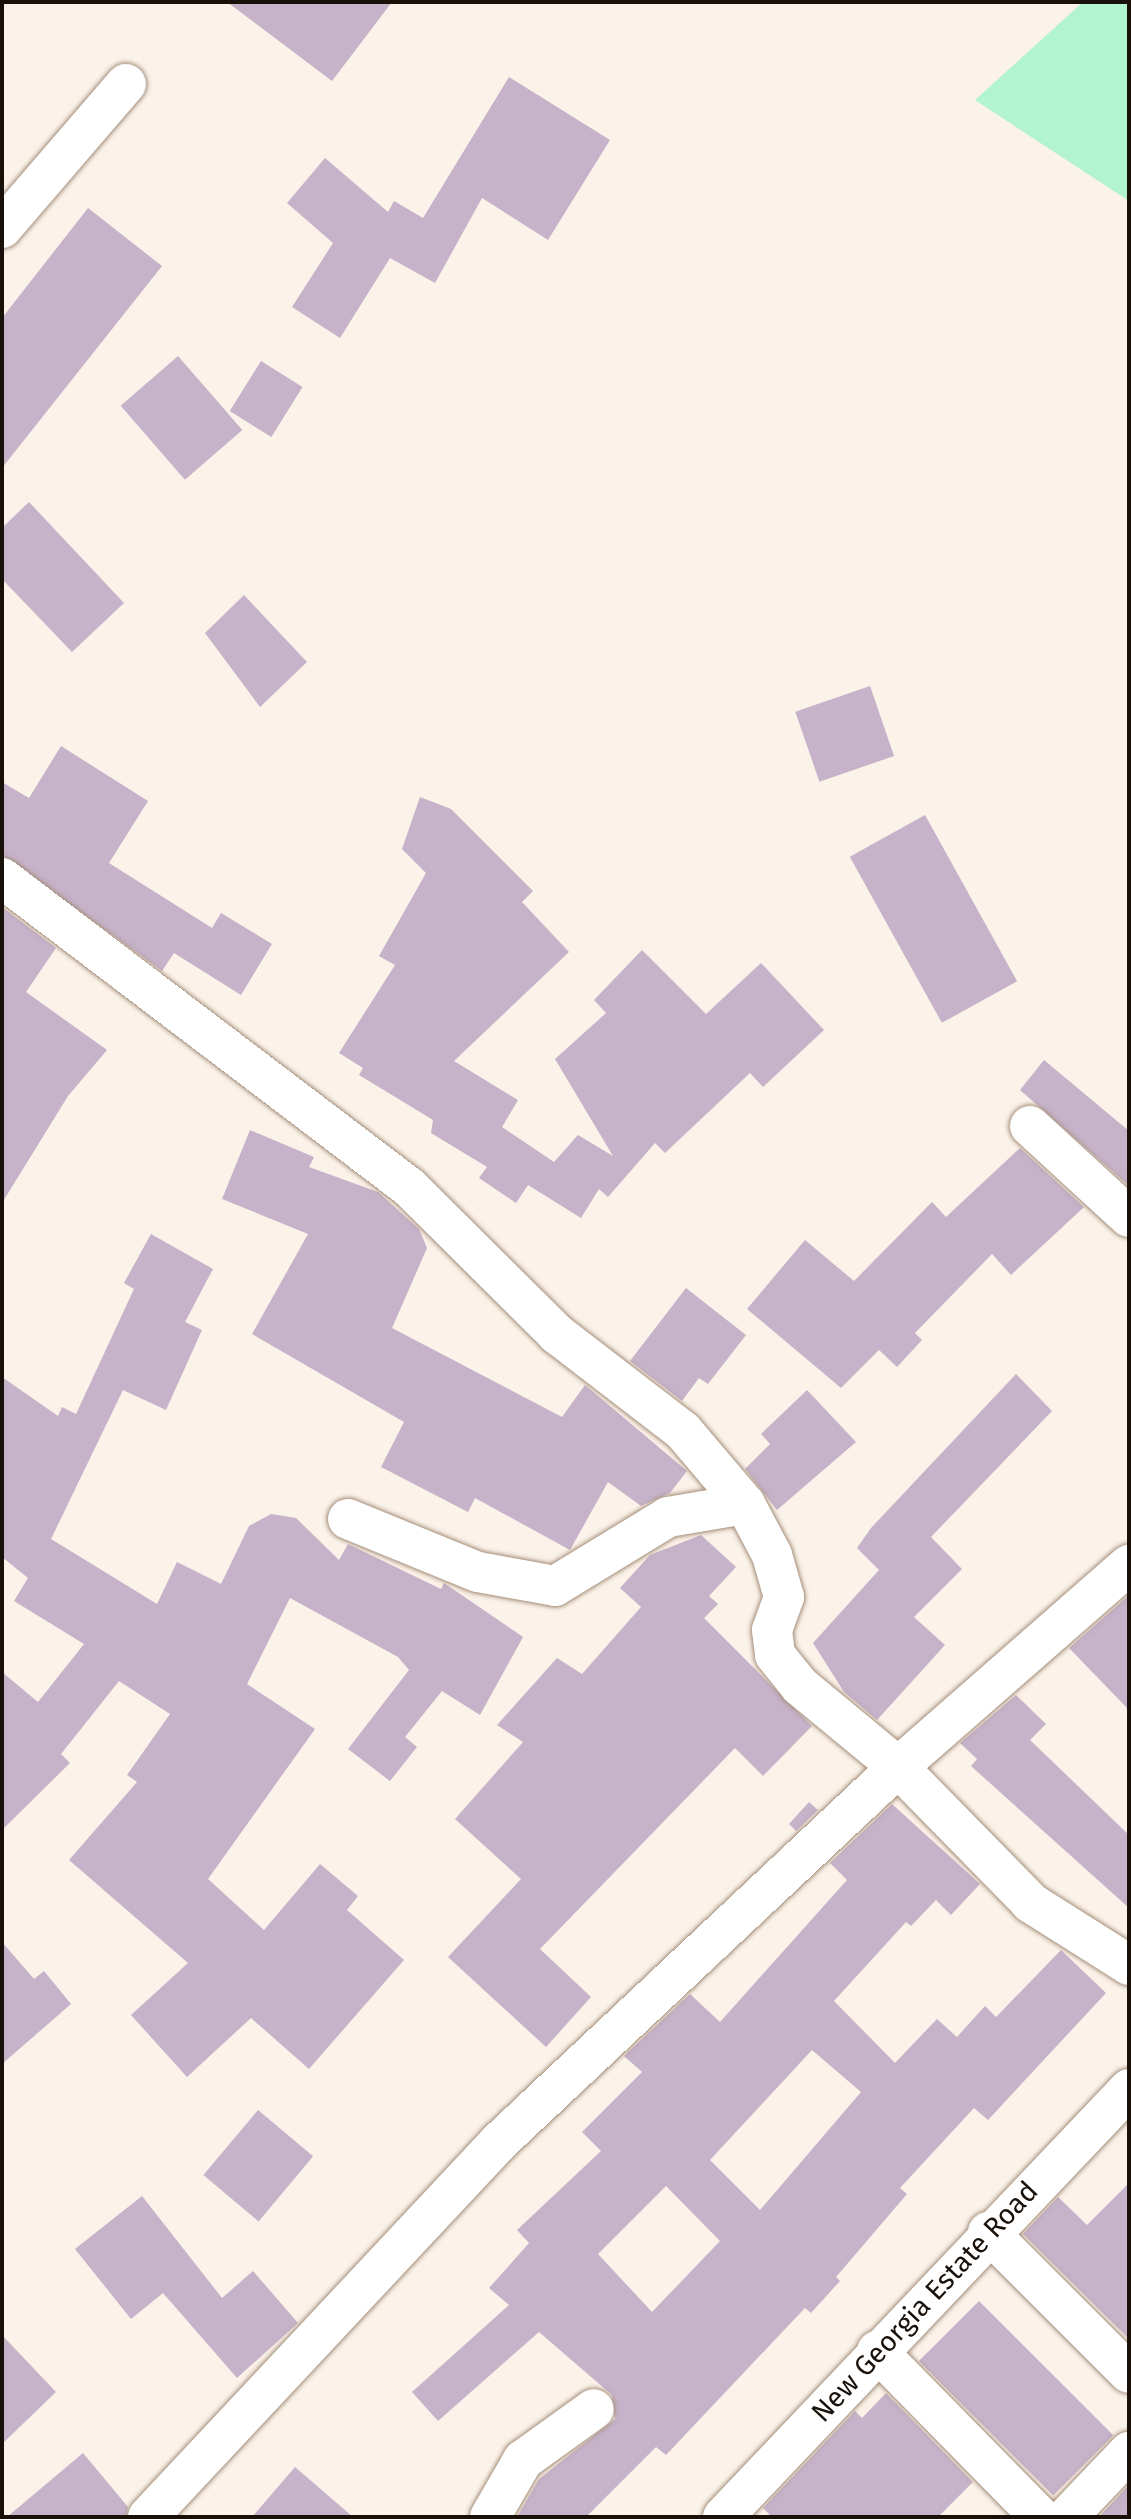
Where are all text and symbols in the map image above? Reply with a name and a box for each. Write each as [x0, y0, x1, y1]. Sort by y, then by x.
street label: New Georgia Estate Road [805, 2175, 1045, 2429]

